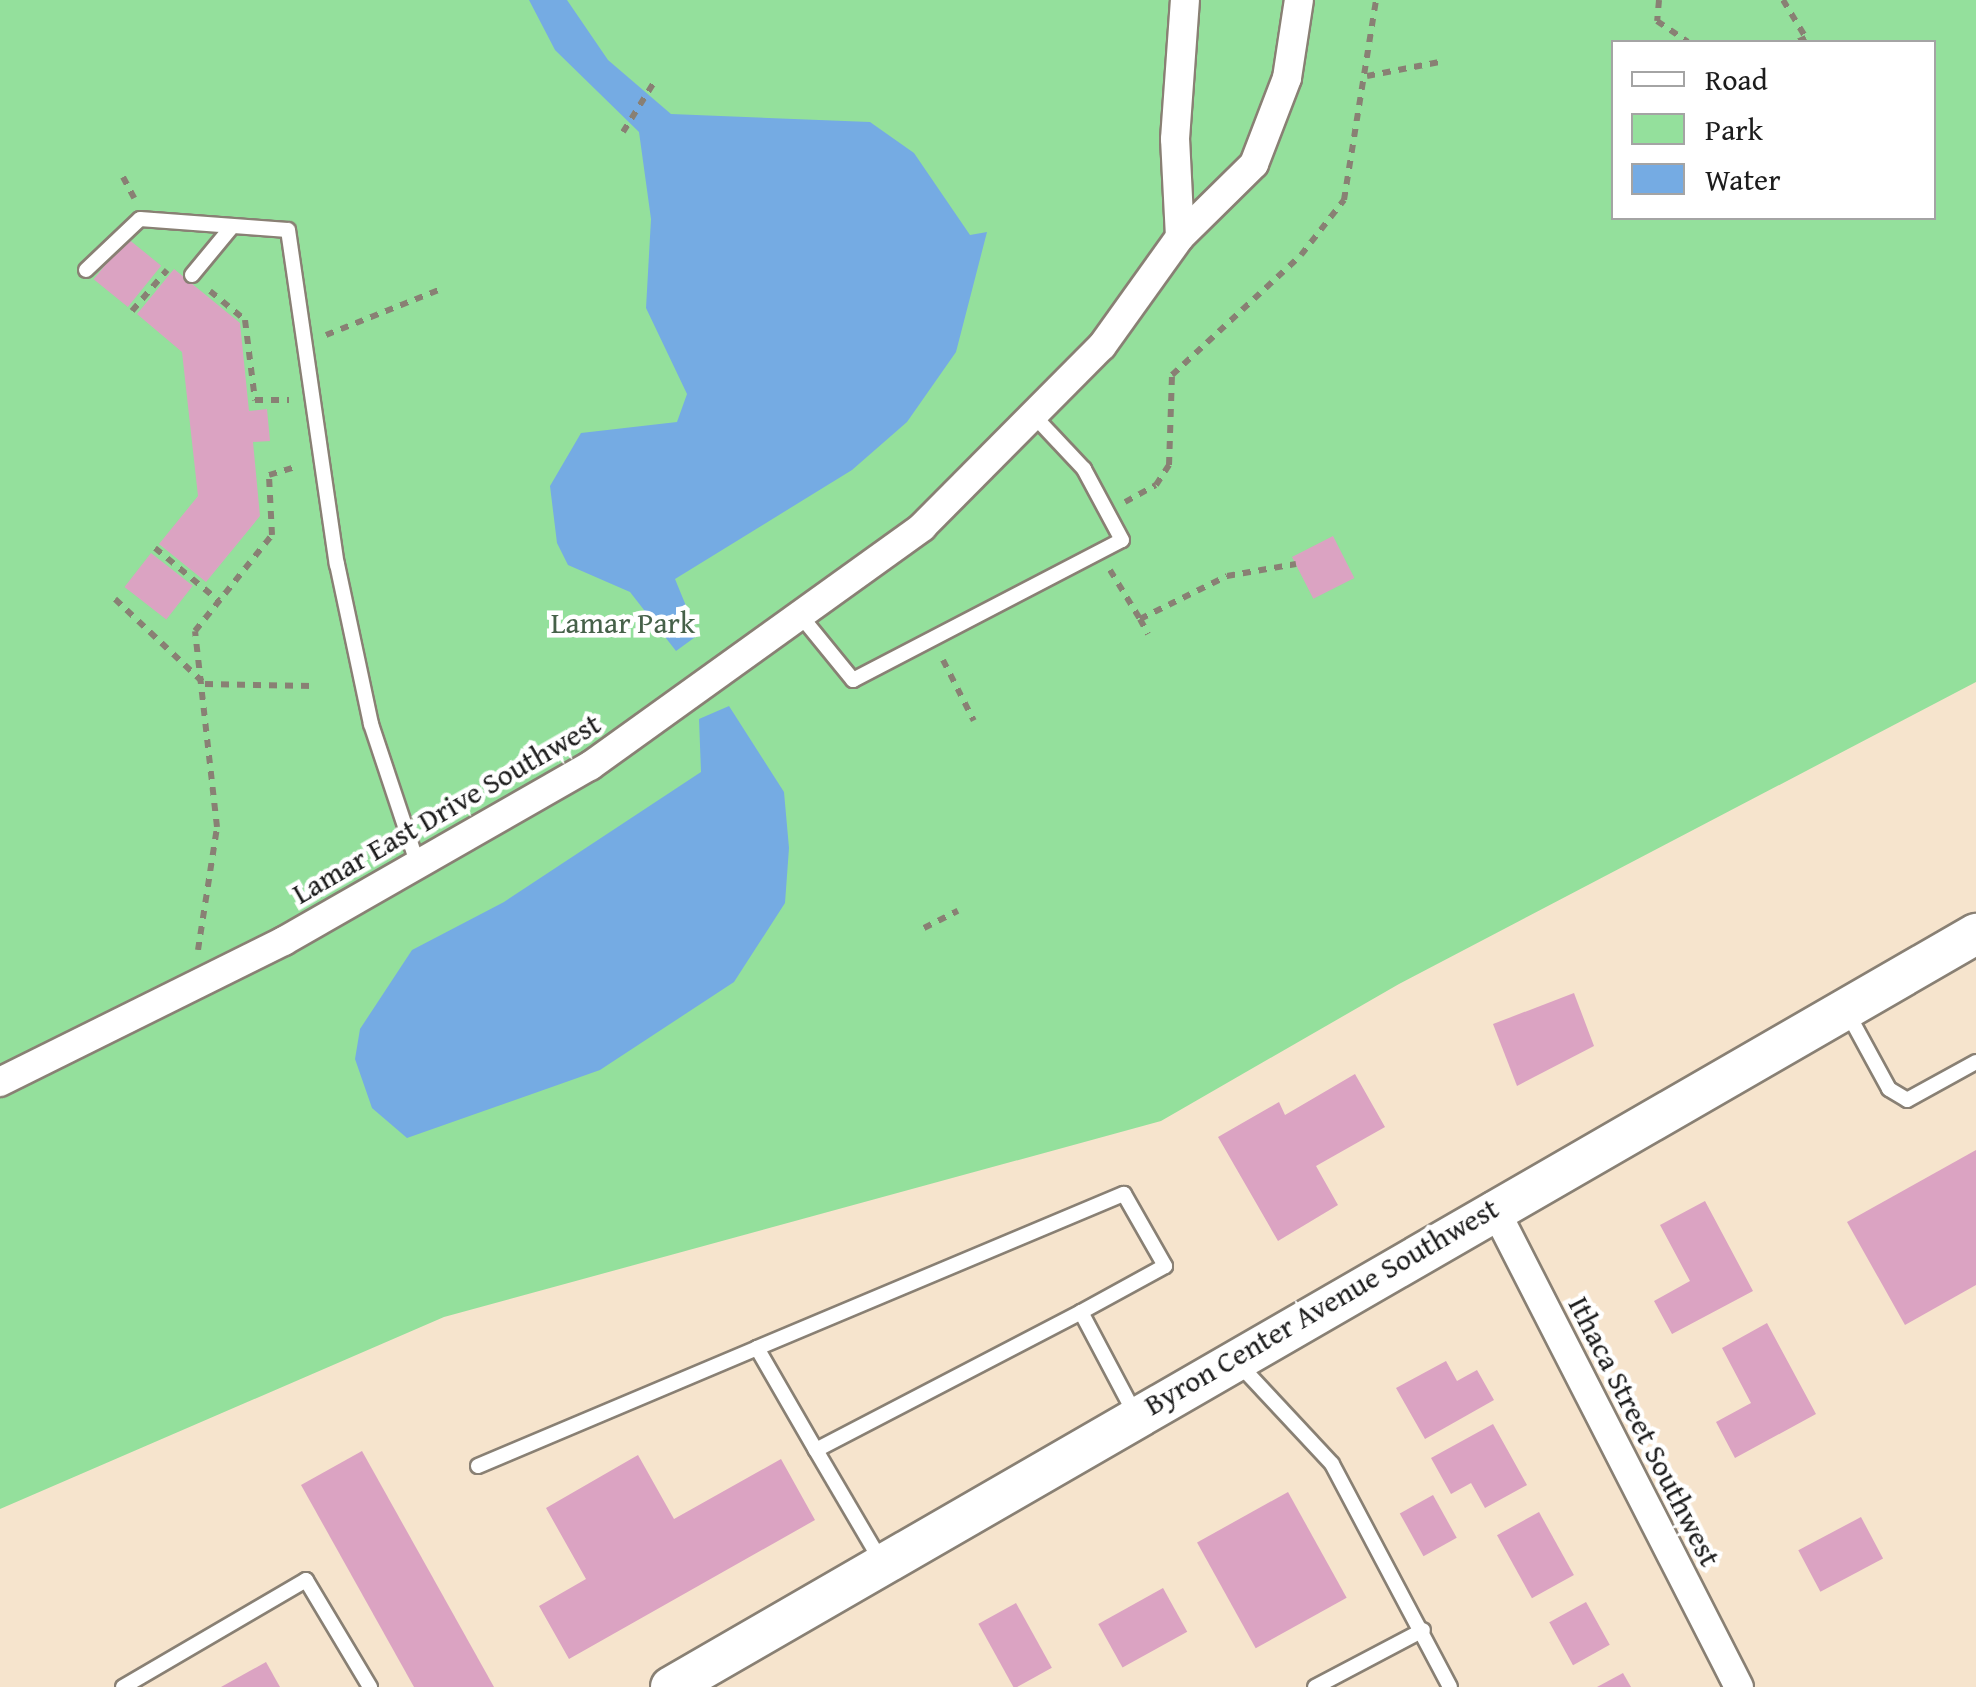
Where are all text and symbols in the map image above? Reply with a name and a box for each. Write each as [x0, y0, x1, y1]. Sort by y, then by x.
legend [1611, 40, 1936, 220]
text: Road [1705, 57, 1768, 101]
text: Park [1705, 107, 1763, 151]
text: Water [1705, 157, 1781, 201]
park label: Lamar Park [551, 604, 695, 640]
street label: Lamar East Drive Southwest [286, 705, 606, 911]
street label: Byron Center Avenue Southwest [1137, 1190, 1505, 1422]
street label: Ithaca Street Southwest [1561, 1290, 1729, 1572]

